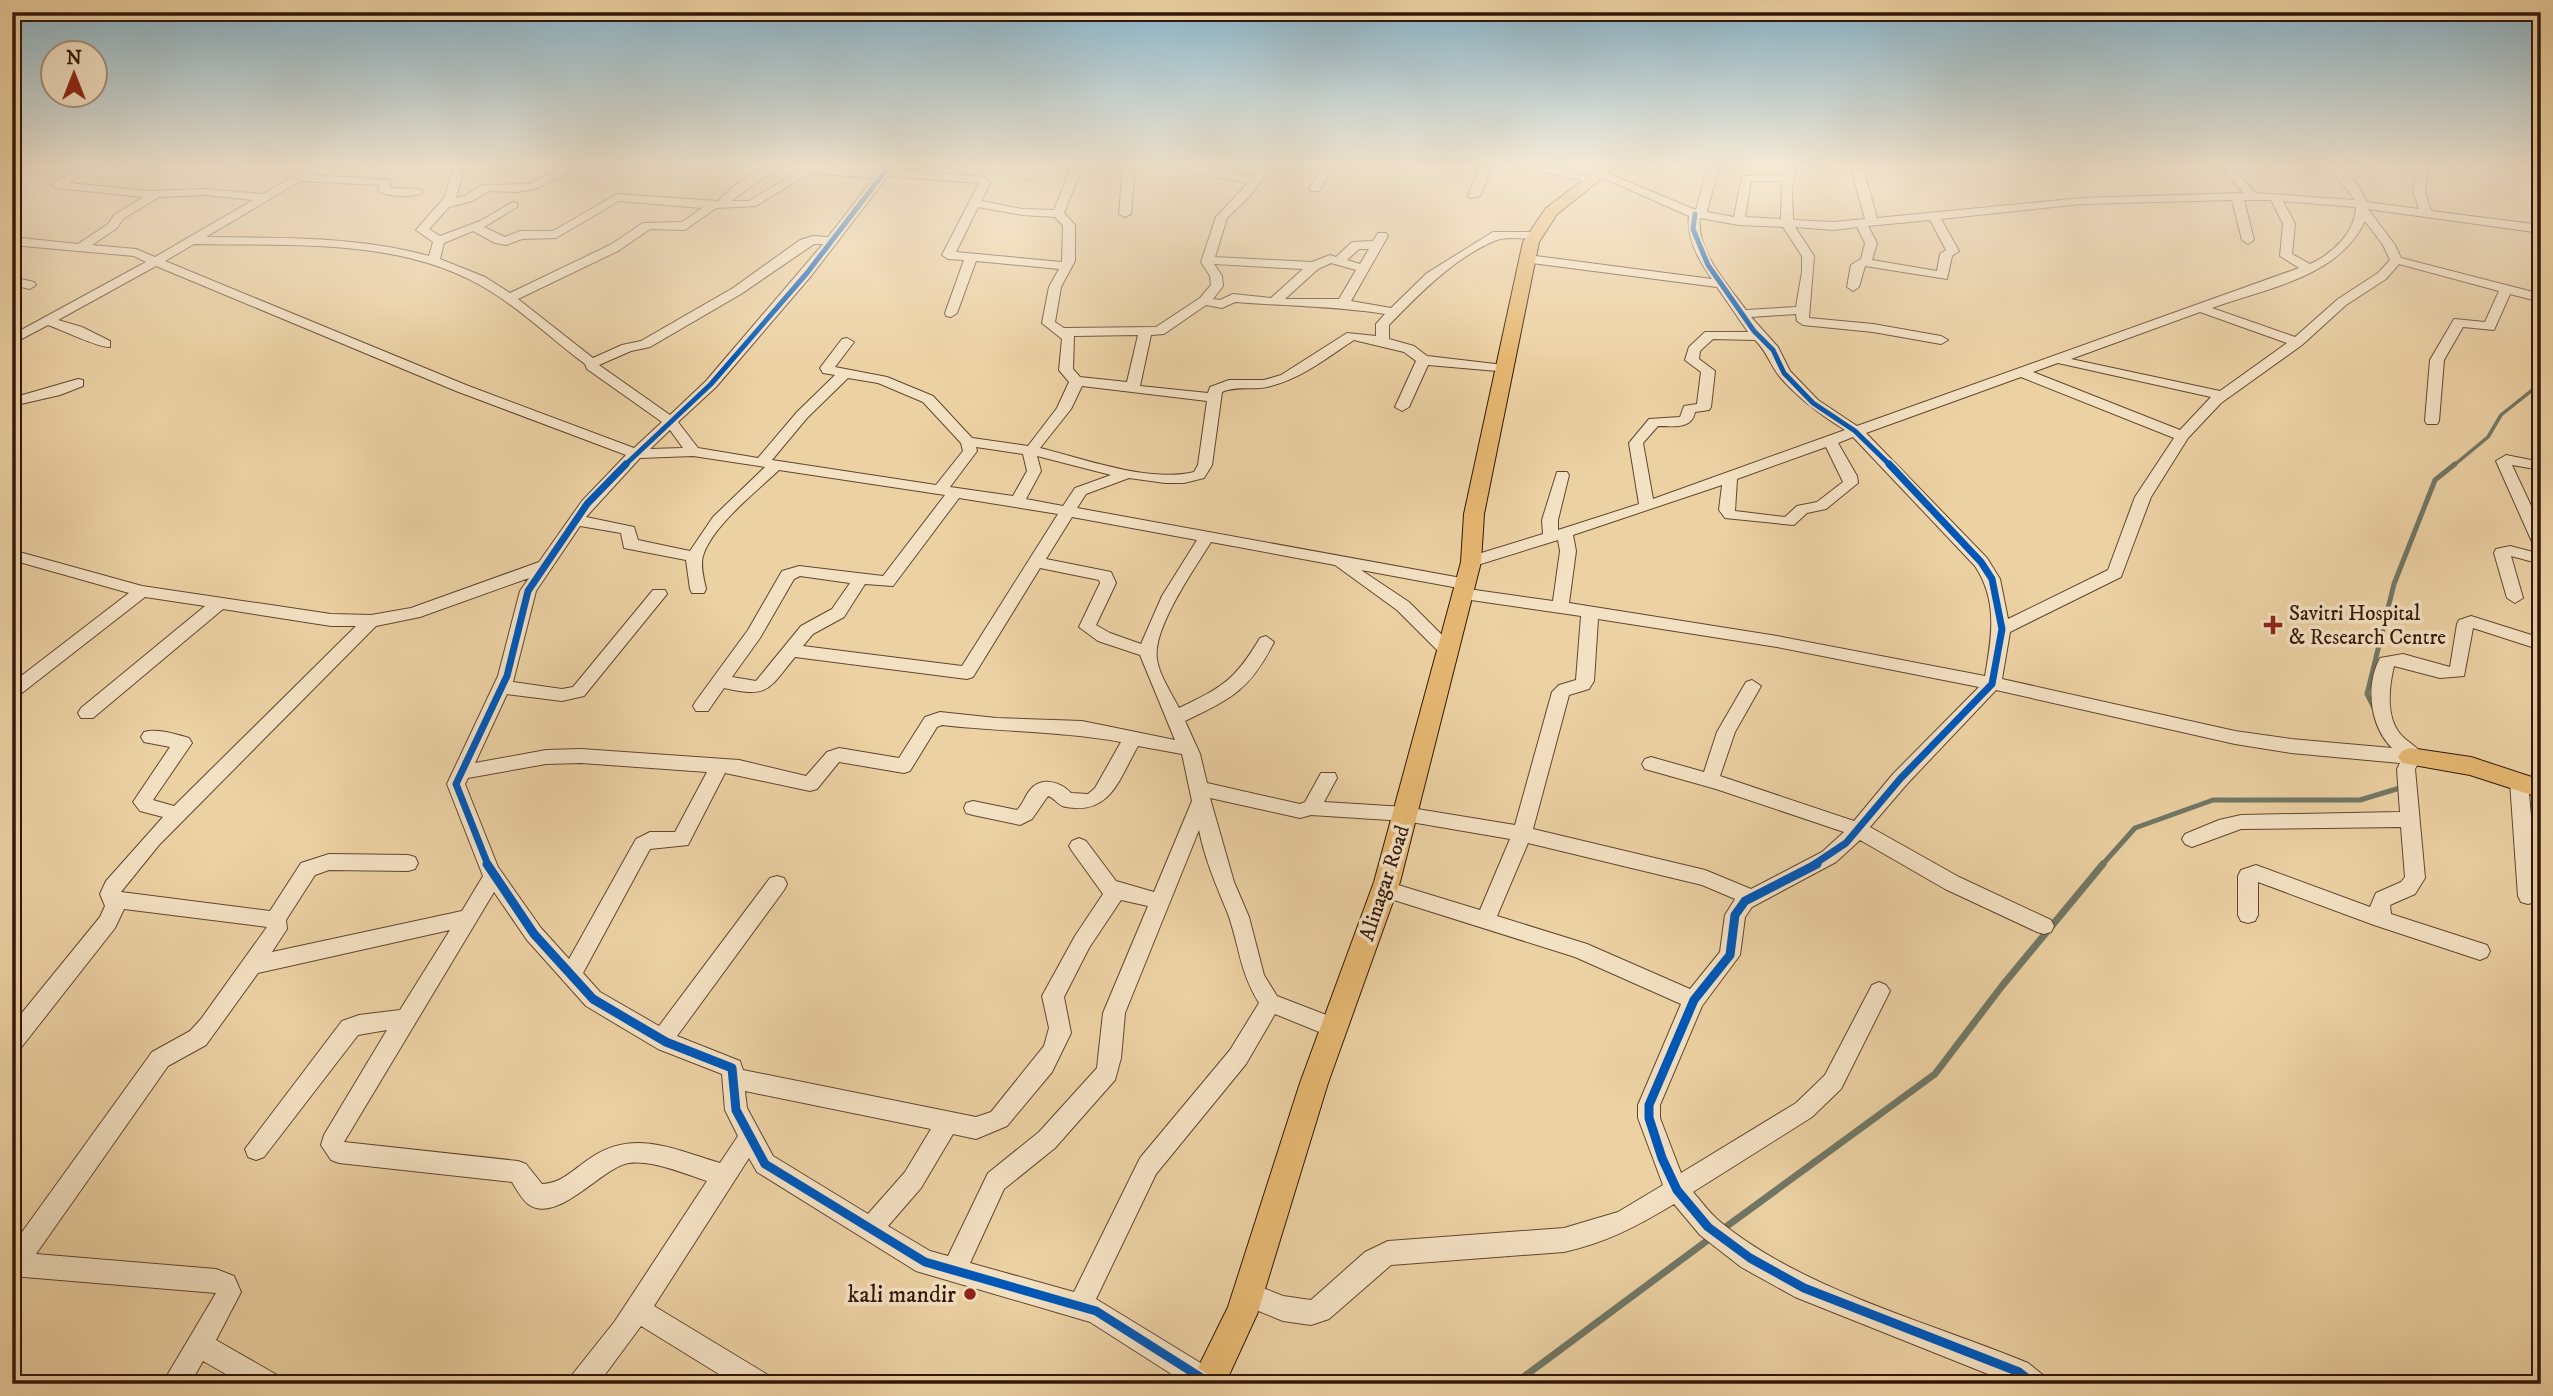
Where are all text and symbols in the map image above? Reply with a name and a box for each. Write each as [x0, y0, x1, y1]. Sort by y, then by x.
north arrow [38, 38, 108, 108]
text: N [66, 47, 82, 70]
place label: Savitri Hospital & Research Centre [2289, 601, 2446, 651]
marker: Savitri Hospital & Research Centre [2263, 615, 2283, 635]
street label: Alinagar Road [1354, 822, 1416, 944]
place label: kali mandir [848, 1280, 956, 1310]
marker: kali mandir [962, 1286, 978, 1302]

